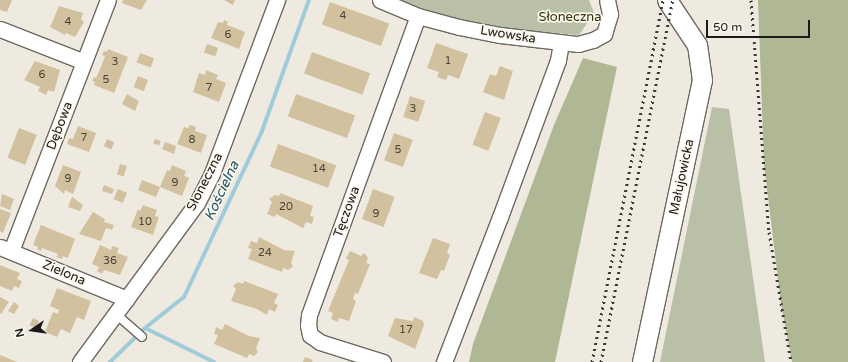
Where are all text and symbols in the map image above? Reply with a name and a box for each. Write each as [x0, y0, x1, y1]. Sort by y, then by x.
house number: 4 [340, 9, 346, 23]
park label: Słoneczna [538, 9, 602, 25]
scale bar [708, 12, 812, 38]
house number: 4 [65, 15, 71, 29]
text: 50 m [713, 20, 742, 34]
street label: Lwowska [479, 23, 537, 47]
house number: 6 [225, 28, 231, 42]
house number: 1 [445, 54, 451, 68]
house number: 3 [112, 55, 118, 69]
house number: 6 [39, 68, 45, 82]
house number: 5 [103, 73, 109, 87]
house number: 7 [206, 81, 212, 95]
street label: Dębowa [44, 100, 76, 152]
house number: 3 [410, 102, 416, 116]
house number: 7 [81, 131, 87, 145]
house number: 8 [189, 133, 195, 147]
street label: Małujowicka [666, 138, 698, 216]
house number: 5 [395, 143, 401, 157]
street label: Słoneczna [184, 150, 226, 214]
water label: Kościelna [201, 159, 243, 223]
house number: 14 [312, 162, 326, 176]
house number: 9 [65, 172, 71, 186]
house number: 9 [172, 176, 178, 190]
street label: Tęczowa [331, 184, 363, 240]
house number: 20 [279, 200, 293, 214]
house number: 9 [373, 207, 379, 221]
house number: 10 [138, 215, 152, 229]
house number: 24 [258, 246, 272, 260]
house number: 36 [103, 254, 117, 268]
street label: Zielona [40, 257, 88, 289]
north arrow [12, 310, 52, 350]
house number: 17 [399, 323, 413, 337]
text: N [12, 327, 27, 339]

